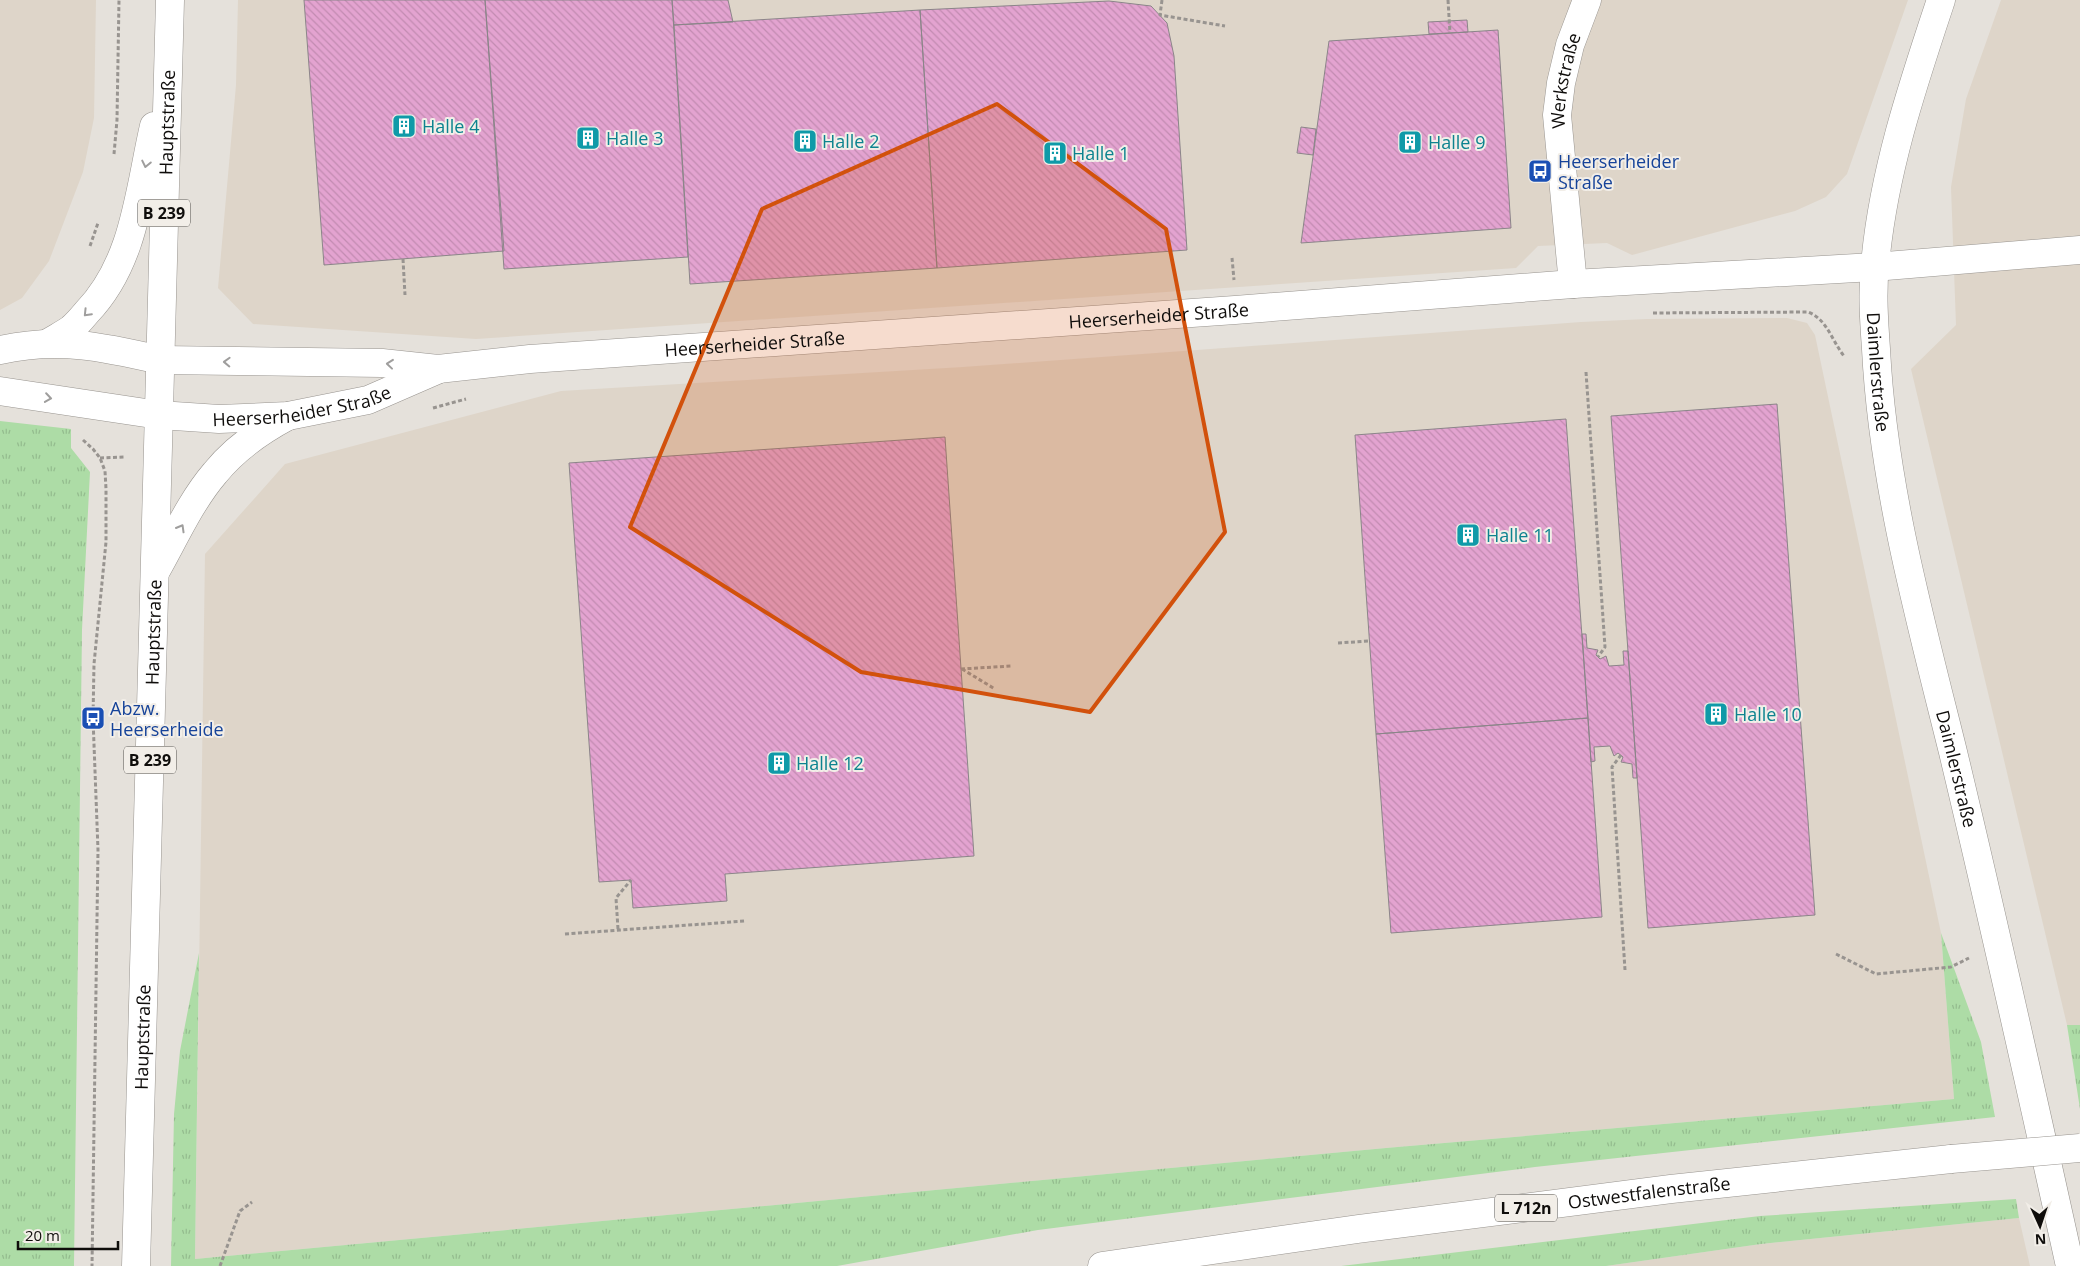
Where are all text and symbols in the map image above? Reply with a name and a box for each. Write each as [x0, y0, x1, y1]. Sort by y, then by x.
street label: Werkstraße [1545, 29, 1586, 129]
street label: Hauptstraße [153, 69, 180, 175]
building icon: Halle 4 [391, 113, 417, 139]
place label: Halle 4 [422, 114, 479, 138]
building icon: Halle 3 [575, 125, 601, 151]
place label: Halle 3 [606, 126, 663, 150]
building icon: Halle 2 [792, 128, 818, 154]
place label: Halle 2 [822, 129, 879, 153]
building icon: Halle 9 [1397, 129, 1423, 155]
place label: Halle 9 [1428, 130, 1485, 154]
building icon: Halle 1 [1042, 140, 1068, 166]
place label: Halle 1 [1072, 141, 1129, 165]
place label: Heerserheider Straße [1558, 149, 1680, 194]
bus stop icon: Heerserheider Straße [1527, 158, 1553, 184]
one-way arrow [141, 160, 151, 169]
road number: B 239 [138, 200, 190, 227]
street label: Heerserheider Straße [1068, 297, 1250, 334]
one-way arrow [84, 307, 93, 316]
street label: Daimlerstraße [1862, 312, 1896, 433]
street label: Heerserheider Straße [664, 325, 846, 362]
one-way arrow [223, 357, 230, 367]
one-way arrow [385, 359, 393, 370]
street label: Heerserheider Straße [212, 380, 394, 431]
one-way arrow [44, 392, 53, 402]
building icon: Halle 11 [1455, 522, 1481, 548]
place label: Halle 11 [1486, 523, 1554, 547]
one-way arrow [174, 524, 184, 533]
street label: Hauptstraße [140, 579, 166, 685]
place label: Abzw. Heerserheide [110, 696, 224, 741]
building icon: Halle 10 [1703, 701, 1729, 727]
place label: Halle 10 [1734, 702, 1802, 726]
bus stop icon: Abzw. Heerserheide [80, 705, 106, 731]
street label: Daimlerstraße [1931, 708, 1983, 830]
road number: B 239 [124, 746, 176, 774]
building icon: Halle 12 [766, 750, 792, 776]
place label: Halle 12 [796, 751, 864, 775]
street label: Hauptstraße [129, 984, 156, 1090]
street label: Ostwestfalenstraße [1566, 1171, 1732, 1214]
road number: L 712n [1495, 1194, 1557, 1222]
north arrow [2015, 1201, 2065, 1251]
scale bar [18, 1218, 118, 1250]
text: 20 m [25, 1225, 60, 1245]
text: N [2035, 1230, 2047, 1249]

